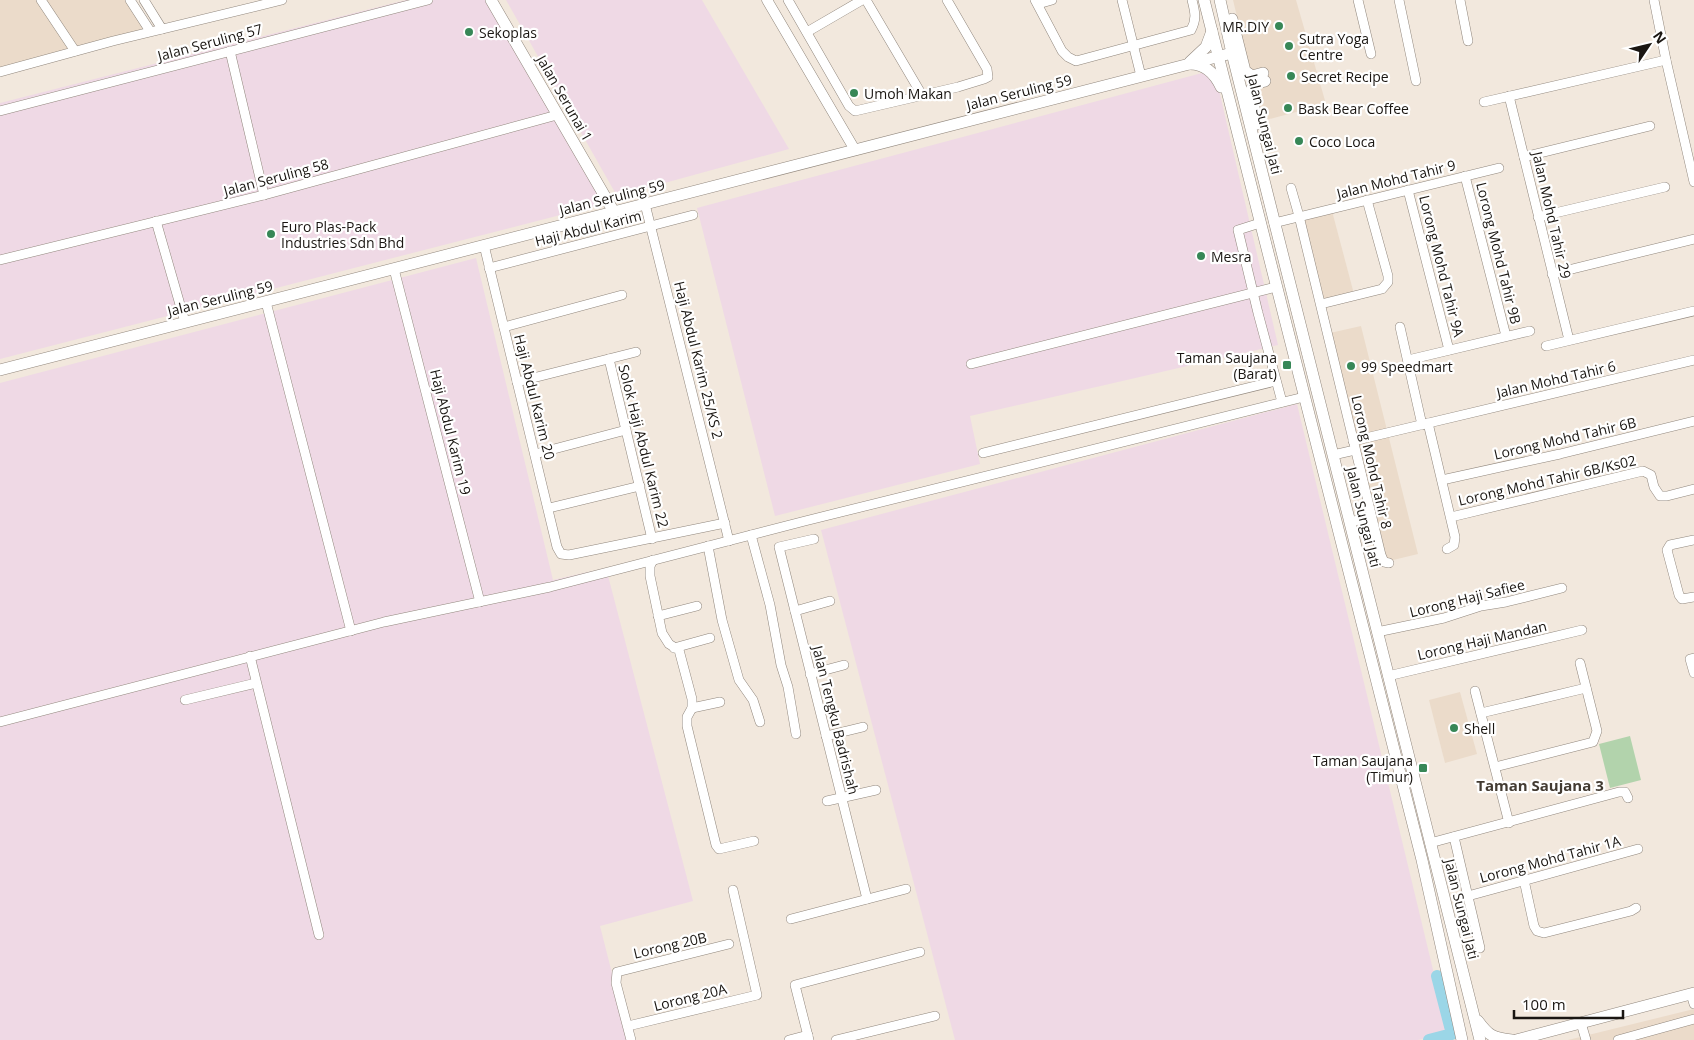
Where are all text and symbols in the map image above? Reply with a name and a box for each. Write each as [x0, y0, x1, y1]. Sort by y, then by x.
place label: MR.DIY [1222, 17, 1269, 36]
street label: Jalan Seruling 57 [154, 19, 265, 66]
marker: MR.DIY [1273, 20, 1285, 32]
north arrow [1624, 20, 1674, 70]
place label: Sekoplas [479, 23, 537, 42]
marker: Sekoplas [463, 26, 475, 38]
text: N [1649, 27, 1671, 47]
place label: Sutra Yoga Centre [1299, 29, 1369, 64]
marker: Sutra Yoga Centre [1283, 40, 1295, 52]
street label: Jalan Serunai 1 [532, 50, 597, 145]
place label: Secret Recipe [1301, 67, 1389, 86]
street label: Jalan Seruling 59 [962, 70, 1074, 115]
street label: Jalan Sungai Jati [1243, 70, 1287, 176]
marker: Secret Recipe [1285, 70, 1297, 82]
place label: Umoh Makan [864, 84, 952, 103]
marker: Umoh Makan [848, 87, 860, 99]
place label: Bask Bear Coffee [1298, 99, 1409, 118]
marker: Bask Bear Coffee [1282, 102, 1294, 114]
place label: Coco Loca [1309, 132, 1375, 151]
marker: Coco Loca [1293, 135, 1305, 147]
street label: Jalan Mohd Tahir 29 [1528, 148, 1576, 280]
street label: Jalan Seruling 58 [220, 154, 331, 201]
street label: Jalan Mohd Tahir 9 [1333, 155, 1457, 203]
street label: Jalan Seruling 59 [555, 175, 667, 220]
street label: Lorong Mohd Tahir 9B [1472, 180, 1526, 326]
street label: Lorong Mohd Tahir 9A [1415, 193, 1469, 339]
street label: Haji Abdul Karim [533, 206, 643, 250]
place label: Euro Plas-Pack Industries Sdn Bhd [281, 217, 404, 252]
marker: Euro Plas-Pack Industries Sdn Bhd [265, 228, 277, 240]
place label: Mesra [1211, 247, 1252, 266]
marker: Mesra [1195, 250, 1207, 262]
street label: Jalan Seruling 59 [163, 276, 275, 321]
street label: Haji Abdul Karim 25/KS 2 [670, 279, 728, 441]
street label: Haji Abdul Karim 20 [510, 332, 560, 462]
place label: Taman Saujana (Barat) [1177, 348, 1277, 383]
street label: Jalan Mohd Tahir 6 [1493, 356, 1618, 402]
place label: 99 Speedmart [1361, 357, 1453, 376]
marker: Taman Saujana (Barat) [1281, 359, 1293, 371]
marker: 99 Speedmart [1345, 360, 1357, 372]
street label: Solok Haji Abdul Karim 22 [614, 362, 674, 530]
street label: Haji Abdul Karim 19 [426, 367, 476, 497]
street label: Lorong Mohd Tahir 8 [1347, 393, 1397, 531]
street label: Lorong Mohd Tahir 6B [1492, 412, 1638, 464]
street label: Lorong Mohd Tahir 6B/Ks02 [1456, 450, 1638, 510]
street label: Jalan Sungai Jati [1342, 463, 1386, 569]
street label: Lorong Haji Safiee [1407, 574, 1527, 621]
street label: Lorong Haji Mandan [1415, 616, 1549, 664]
street label: Jalan Tengku Badrishah [808, 642, 864, 796]
place label: Shell [1464, 719, 1495, 738]
marker: Shell [1448, 722, 1460, 734]
place label: Taman Saujana (Timur) [1313, 751, 1413, 786]
marker: Taman Saujana (Timur) [1417, 762, 1429, 774]
district label: Taman Saujana 3 [1476, 775, 1604, 795]
street label: Lorong Mohd Tahir 1A [1477, 831, 1623, 887]
street label: Jalan Sungai Jati [1440, 855, 1484, 961]
street label: Lorong 20B [631, 927, 709, 963]
street label: Lorong 20A [652, 979, 729, 1015]
scale bar [1514, 988, 1623, 1020]
text: 100 m [1522, 994, 1566, 1014]

